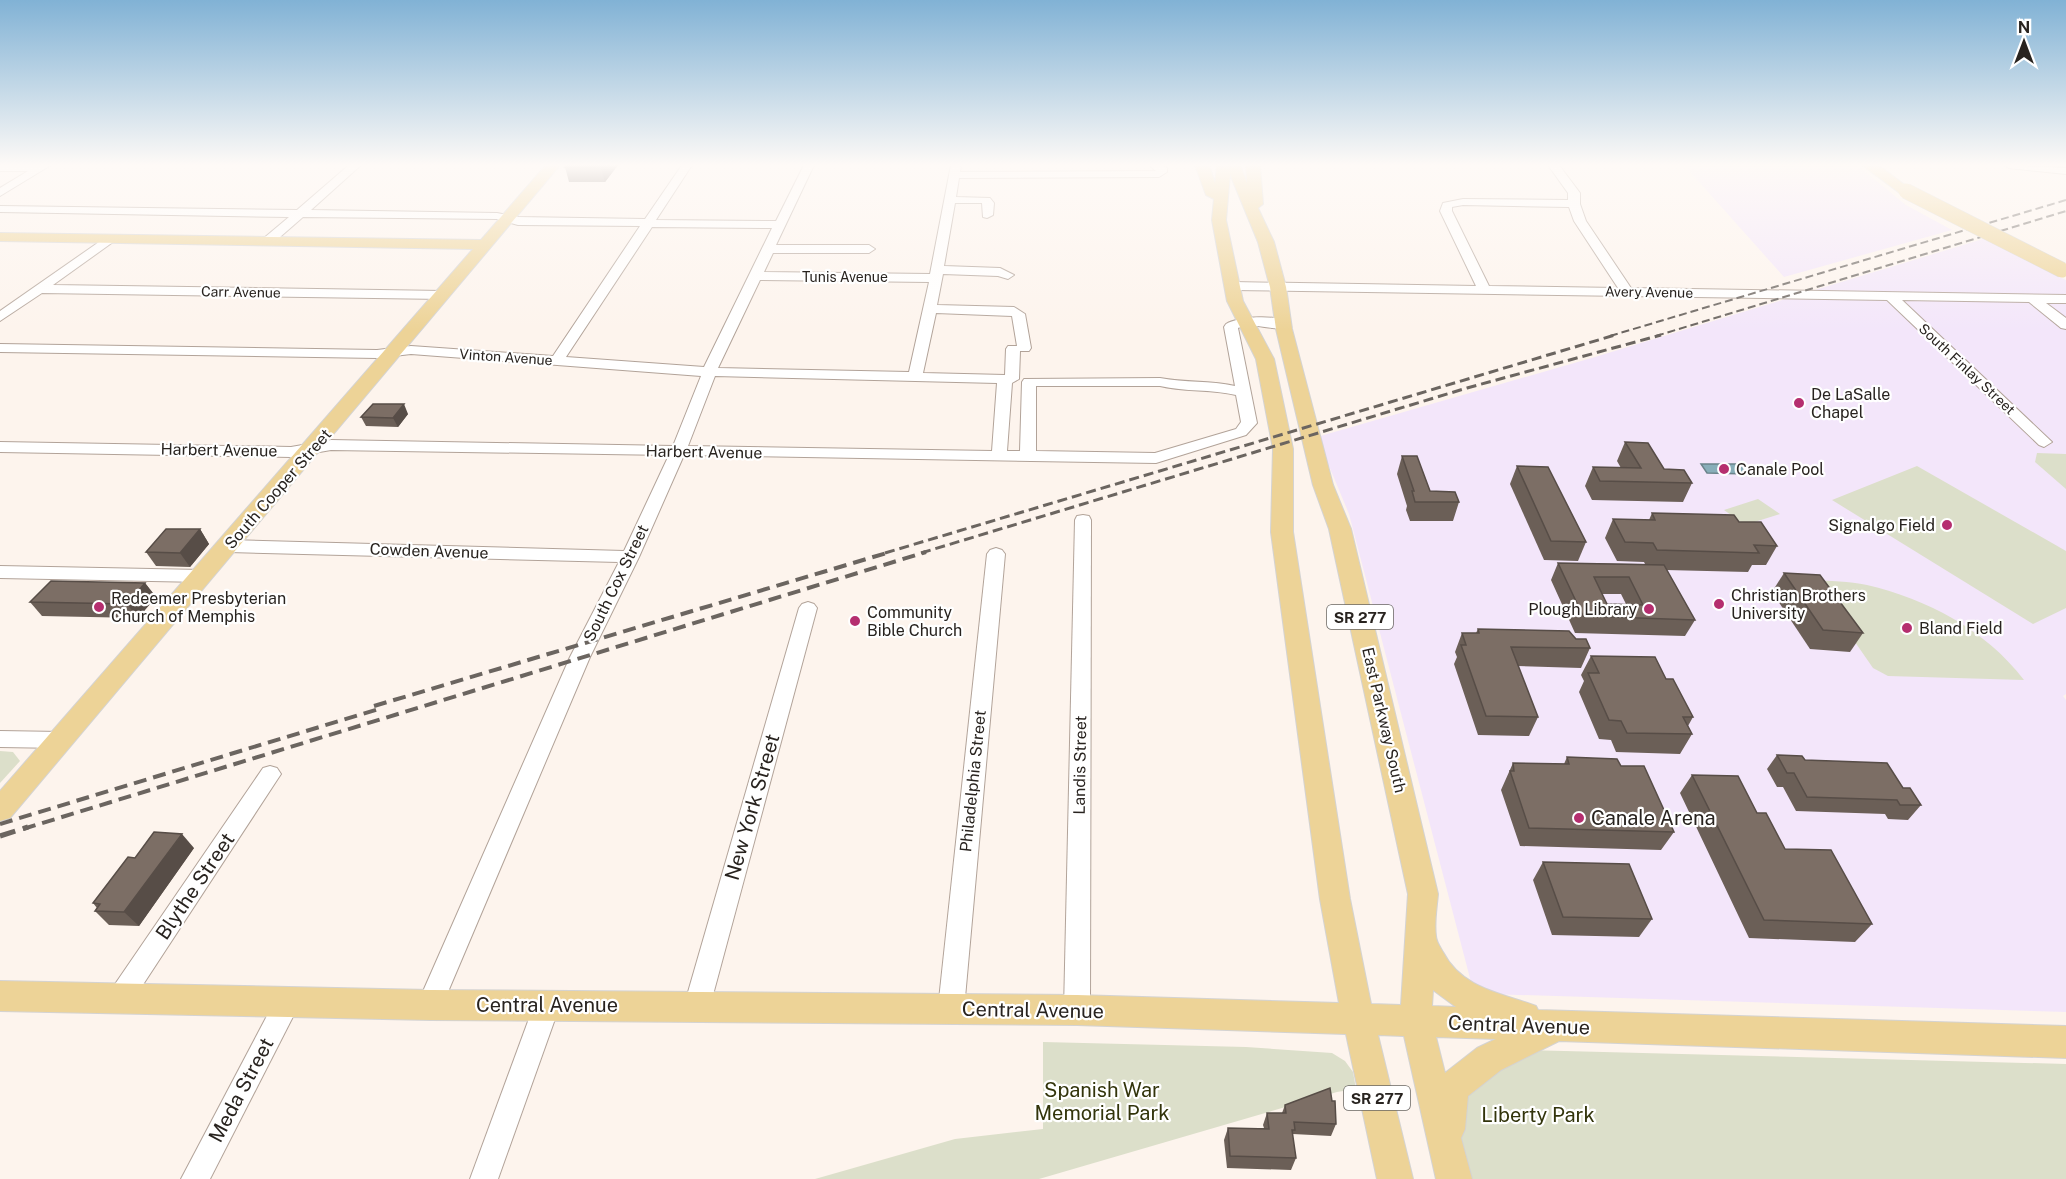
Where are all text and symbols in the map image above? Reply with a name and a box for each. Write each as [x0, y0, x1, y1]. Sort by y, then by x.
north arrow [1994, 12, 2054, 72]
text: N [2018, 18, 2030, 37]
street label: Tunis Avenue [802, 269, 888, 285]
street label: Carr Avenue [201, 283, 281, 301]
street label: Avery Avenue [1605, 283, 1693, 301]
street label: South Finlay Street [1916, 320, 2018, 418]
street label: Vinton Avenue [459, 346, 553, 368]
place label: De LaSalle Chapel [1811, 385, 1890, 422]
marker: De LaSalle Chapel [1792, 396, 1806, 410]
street label: South Cooper Street [221, 425, 335, 553]
street label: Harbert Avenue [160, 439, 278, 461]
street label: Harbert Avenue [645, 441, 763, 463]
place label: Canale Pool [1736, 460, 1824, 479]
marker: Canale Pool [1717, 462, 1731, 476]
place label: Signalgo Field [1828, 516, 1935, 535]
marker: Signalgo Field [1940, 518, 1954, 532]
street label: South Cox Street [580, 522, 652, 644]
street label: Cowden Avenue [369, 539, 489, 563]
place label: Christian Brothers University [1731, 586, 1866, 623]
place label: Redeemer Presbyterian Church of Memphis [111, 589, 286, 626]
marker: Christian Brothers University [1712, 597, 1726, 611]
marker: Redeemer Presbyterian Church of Memphis [92, 600, 106, 614]
place label: Plough Library [1528, 600, 1637, 619]
marker: Plough Library [1642, 602, 1656, 616]
place label: Community Bible Church [867, 603, 962, 640]
road number: SR 277 [1327, 605, 1393, 629]
marker: Community Bible Church [848, 614, 862, 628]
place label: Bland Field [1919, 619, 2003, 638]
marker: Bland Field [1900, 621, 1914, 635]
street label: East Parkway South [1358, 645, 1410, 795]
street label: Philadelphia Street [956, 709, 990, 853]
street label: Landis Street [1070, 715, 1090, 815]
street label: New York Street [720, 731, 784, 883]
place label: Canale Arena [1591, 806, 1716, 830]
marker: Canale Arena [1572, 811, 1586, 825]
street label: Blythe Street [150, 828, 240, 944]
street label: Central Avenue [476, 993, 618, 1017]
street label: Central Avenue [962, 997, 1104, 1023]
street label: Central Avenue [1448, 1011, 1590, 1039]
street label: Meda Street [203, 1034, 279, 1146]
park label: Spanish War Memorial Park [1035, 1078, 1169, 1125]
road number: SR 277 [1344, 1086, 1410, 1110]
park label: Liberty Park [1481, 1103, 1595, 1127]

